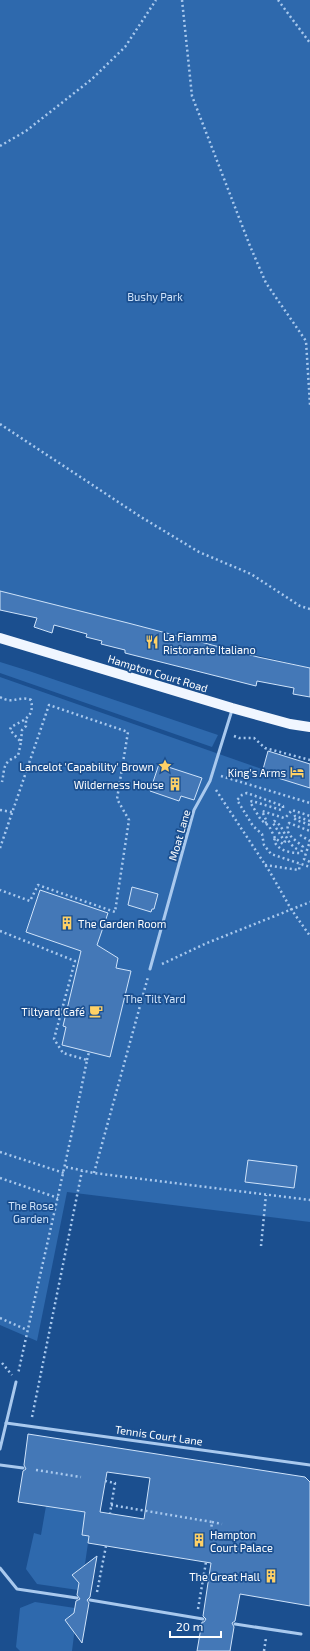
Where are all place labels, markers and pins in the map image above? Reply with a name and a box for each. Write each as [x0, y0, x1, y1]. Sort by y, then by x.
place label: La Fiamma Ristorante Italiano [163, 630, 256, 656]
restaurant icon: La Fiamma Ristorante Italiano [144, 634, 160, 650]
place icon: Lancelot 'Capability' Brown [157, 758, 173, 774]
place label: Lancelot 'Capability' Brown [19, 760, 154, 773]
hotel icon: King's Arms [289, 764, 305, 780]
place label: King's Arms [228, 766, 286, 779]
building icon: Wilderness House [167, 776, 183, 792]
place label: Wilderness House [74, 778, 164, 791]
building icon: The Garden Room [59, 915, 75, 931]
place label: The Garden Room [78, 917, 166, 930]
cafe icon: Tiltyard Café [88, 1003, 104, 1019]
place label: Tiltyard Café [21, 1005, 85, 1018]
place label: Hampton Court Palace [210, 1528, 273, 1554]
building icon: Hampton Court Palace [191, 1532, 207, 1548]
building icon: The Great Hall [263, 1568, 279, 1584]
place label: The Great Hall [189, 1570, 261, 1583]

